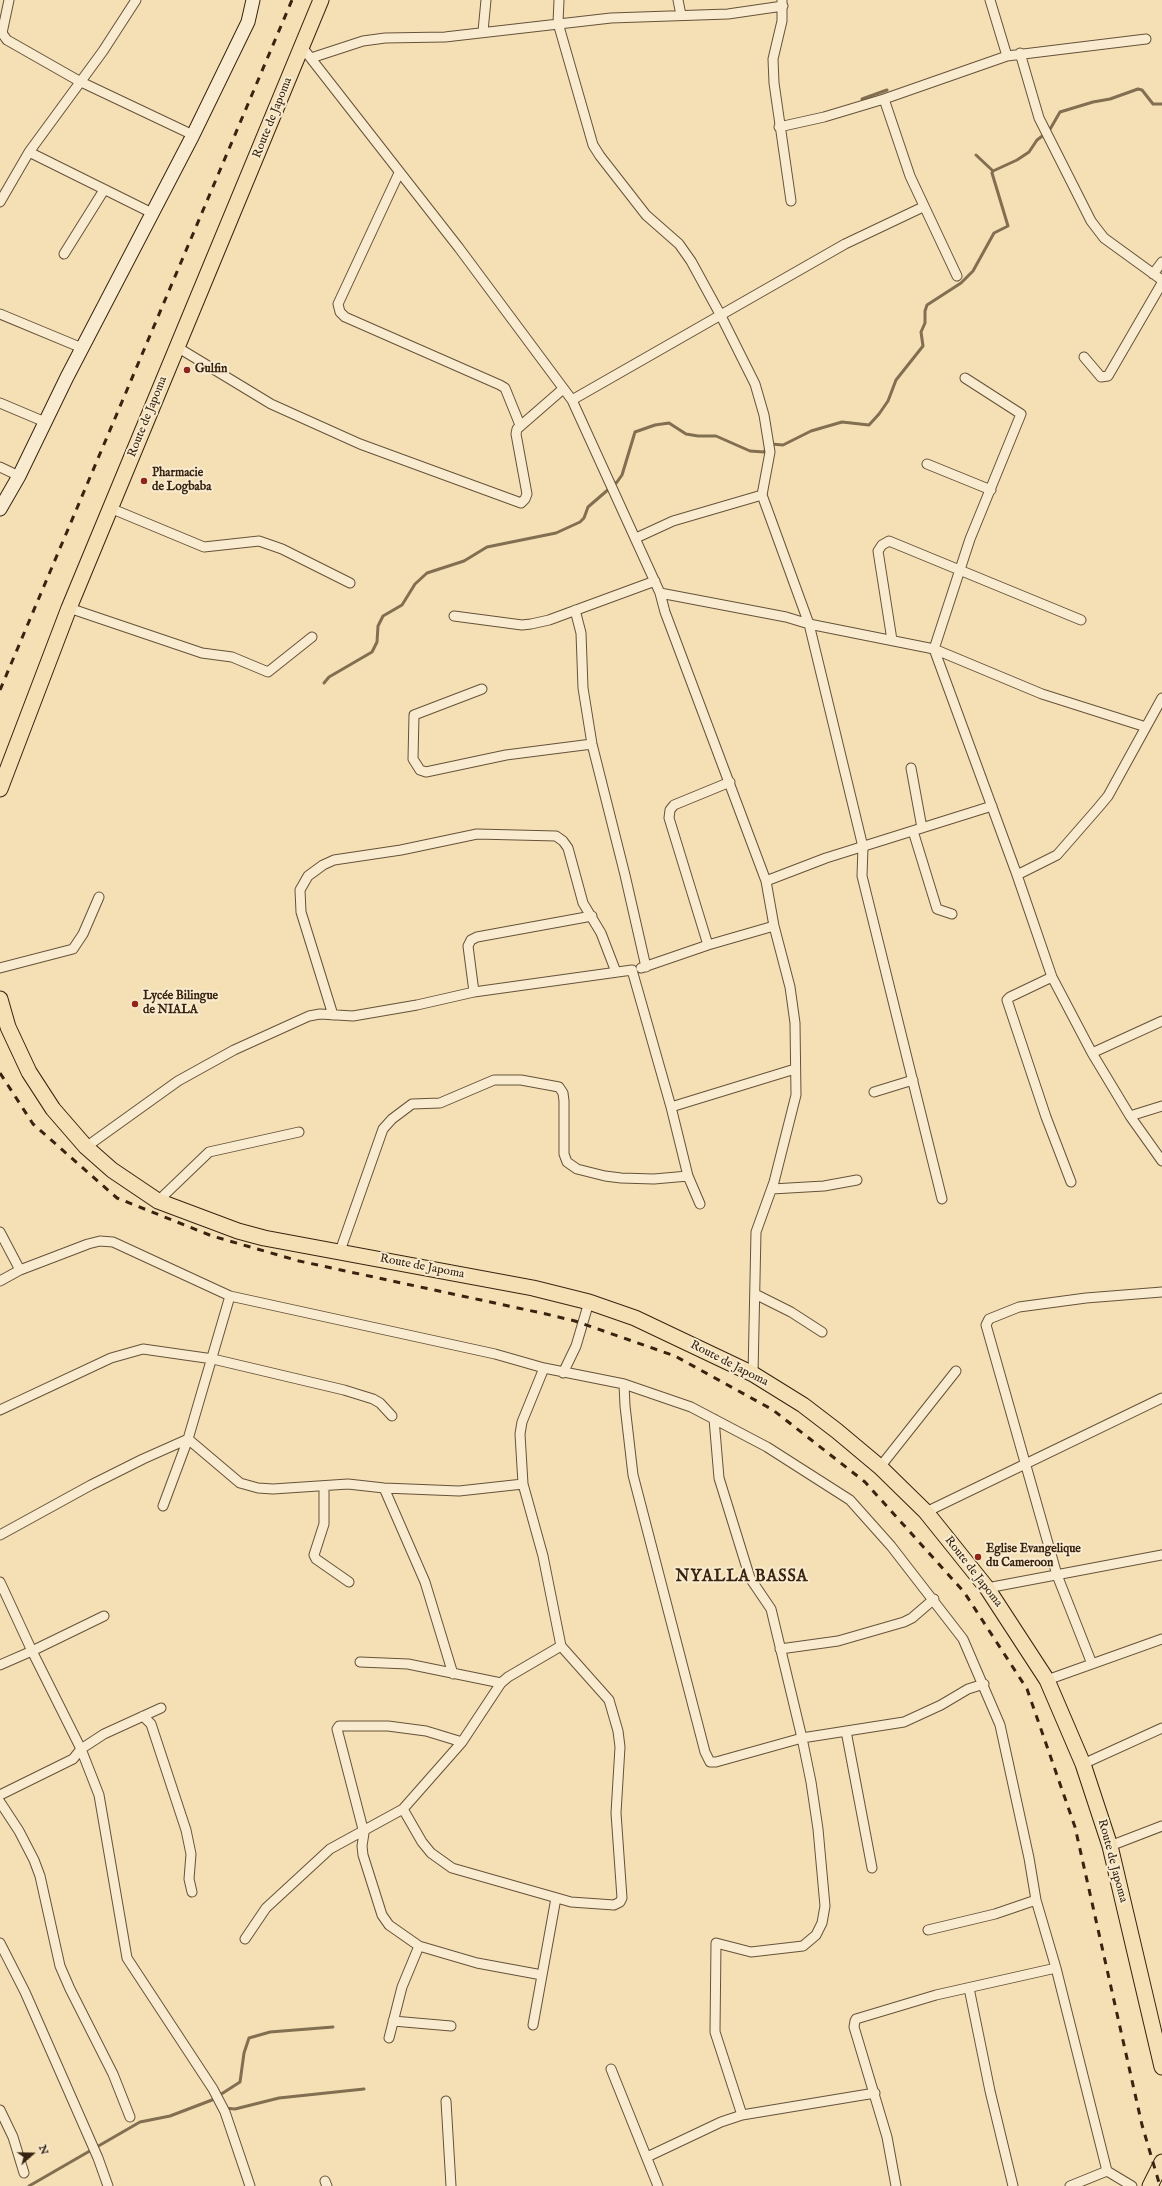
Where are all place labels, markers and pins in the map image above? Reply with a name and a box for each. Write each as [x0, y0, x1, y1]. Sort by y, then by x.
place label: Gulfin [195, 363, 227, 377]
marker: Gulfin [182, 365, 192, 375]
place label: Pharmacie de Logbaba [152, 467, 211, 495]
marker: Pharmacie de Logbaba [139, 476, 149, 486]
place label: Lycée Bilingue de NIALA [143, 990, 218, 1018]
marker: Lycée Bilingue de NIALA [130, 999, 140, 1009]
place label: Eglise Evangelique du Cameroon [986, 1543, 1081, 1571]
marker: Eglise Evangelique du Cameroon [973, 1552, 983, 1562]

